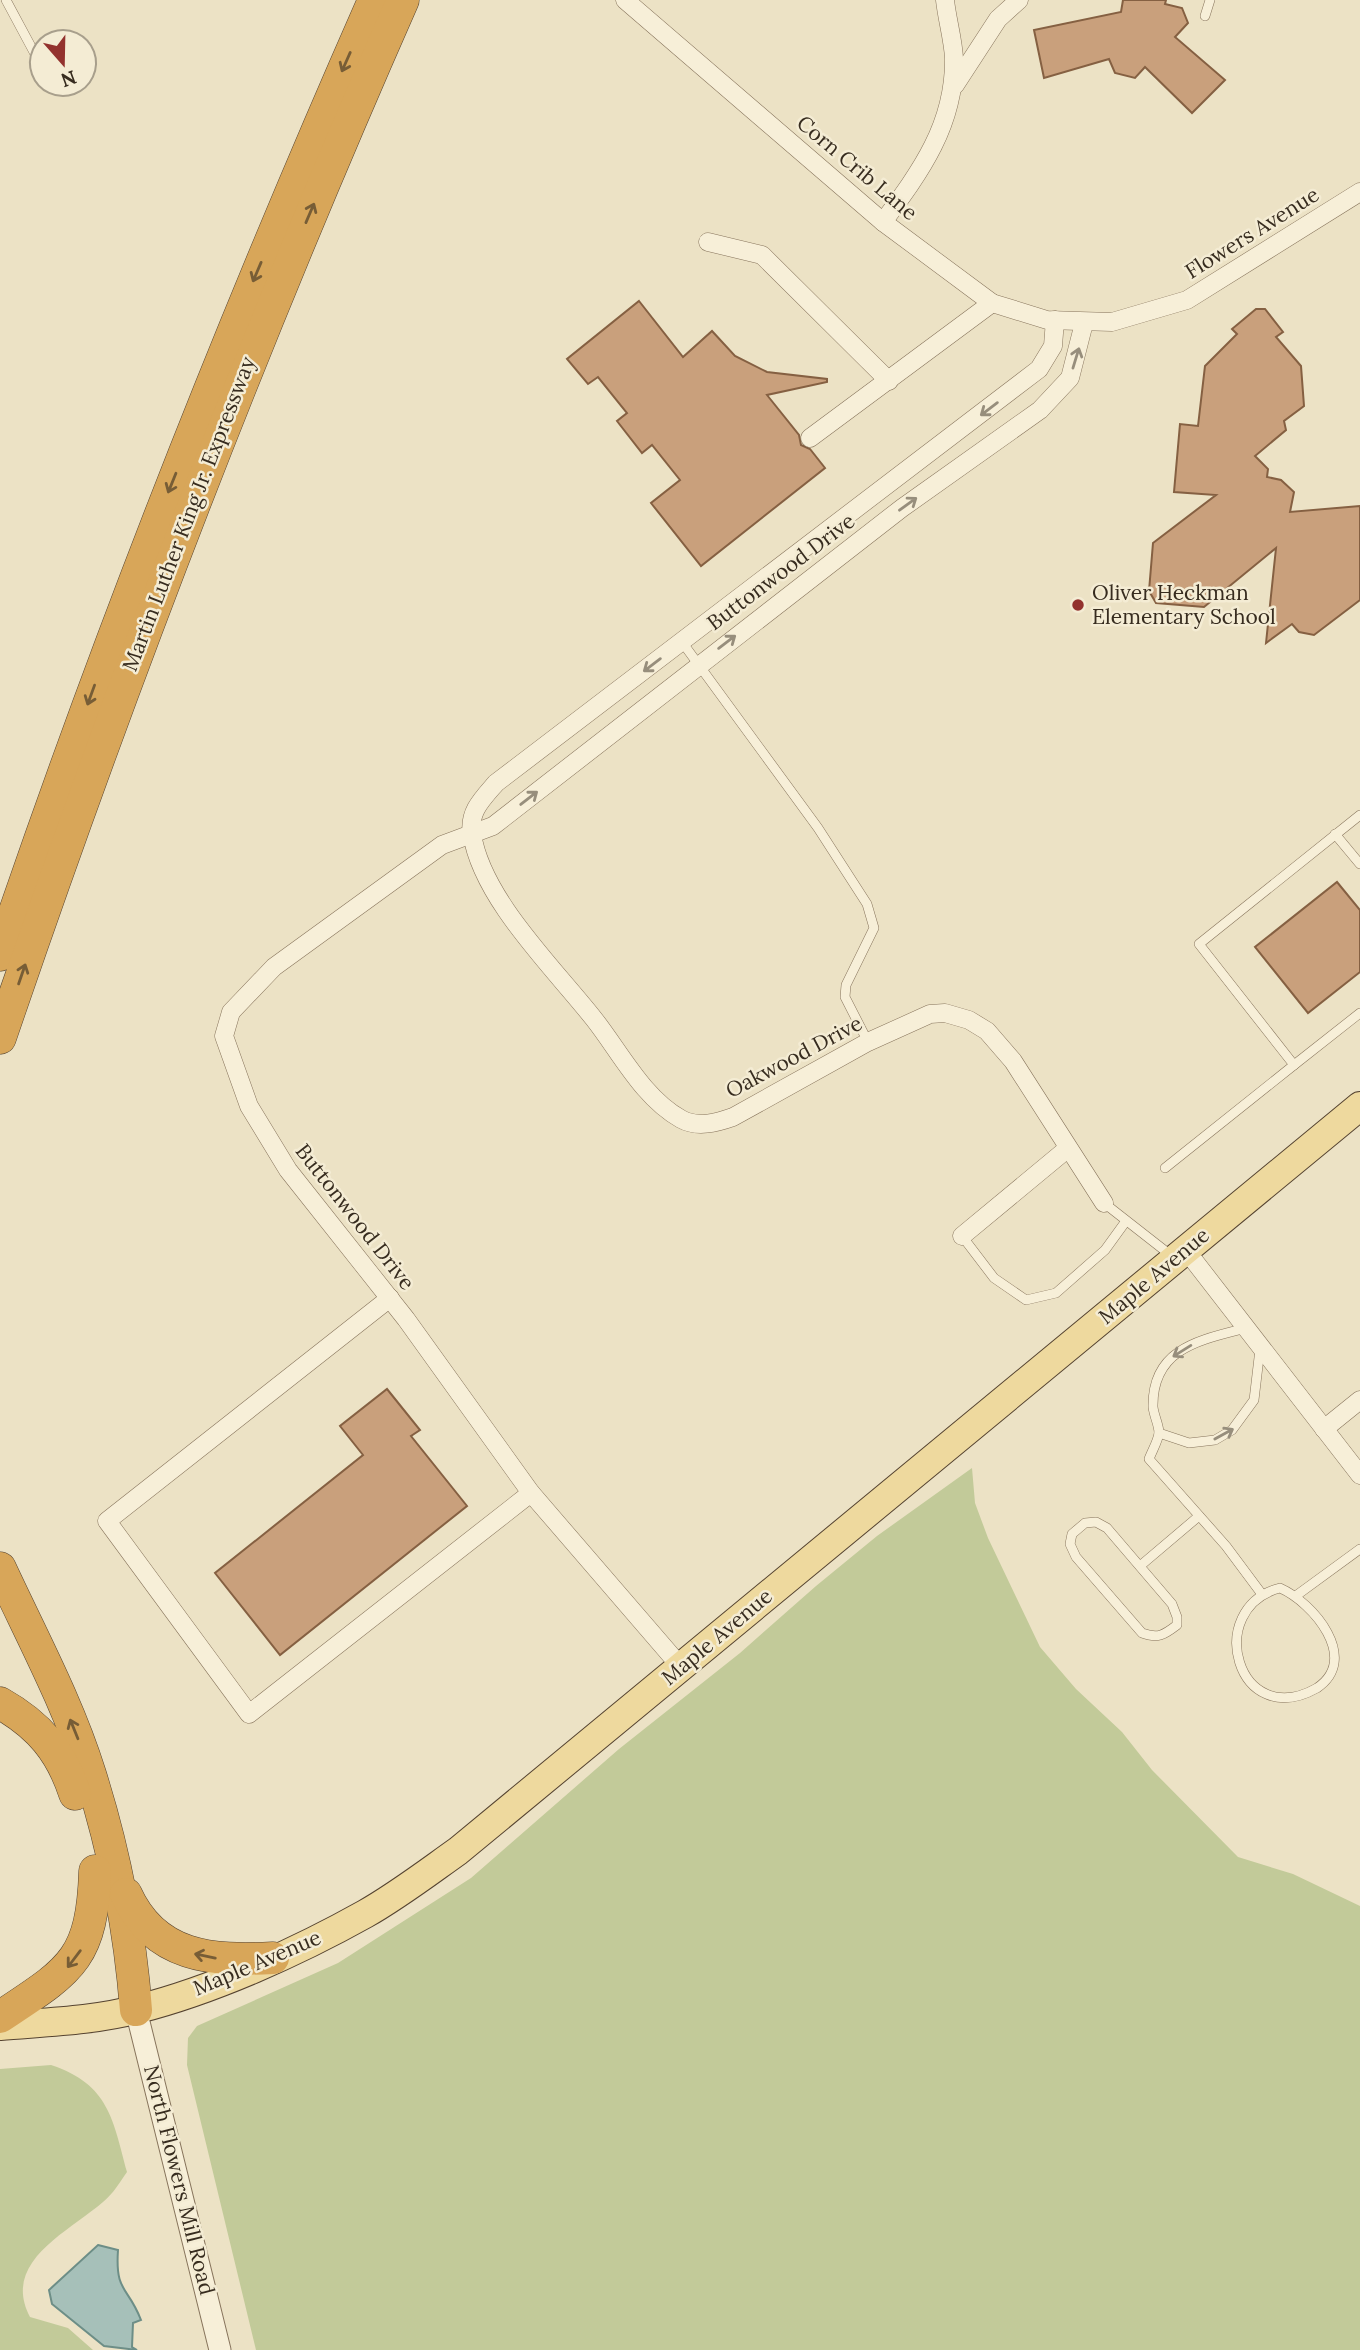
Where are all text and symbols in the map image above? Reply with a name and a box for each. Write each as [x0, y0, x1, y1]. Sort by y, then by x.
north arrow [28, 28, 98, 98]
one-way arrow [339, 51, 352, 73]
text: N [58, 65, 80, 93]
street label: Corn Crib Lane [791, 109, 923, 226]
street label: Flowers Avenue [1180, 181, 1324, 285]
one-way arrow [305, 203, 318, 224]
one-way arrow [250, 260, 263, 282]
one-way arrow [1071, 347, 1084, 369]
street label: Martin Luther King Jr. Expressway [116, 353, 261, 675]
one-way arrow [980, 402, 999, 417]
one-way arrow [165, 471, 178, 493]
one-way arrow [898, 497, 917, 511]
street label: Buttonwood Drive [701, 507, 860, 636]
place label: Oliver Heckman Elementary School [1092, 579, 1276, 630]
marker: Oliver Heckman Elementary School [1070, 597, 1086, 613]
one-way arrow [717, 634, 736, 649]
one-way arrow [643, 658, 661, 673]
one-way arrow [84, 684, 96, 706]
one-way arrow [519, 790, 537, 805]
one-way arrow [17, 963, 29, 985]
street label: Oakwood Drive [721, 1009, 867, 1104]
street label: Buttonwood Drive [290, 1138, 421, 1295]
street label: Maple Avenue [1093, 1221, 1215, 1330]
one-way arrow [1173, 1344, 1193, 1358]
one-way arrow [1213, 1427, 1233, 1441]
street label: Maple Avenue [656, 1582, 778, 1691]
one-way arrow [66, 1719, 79, 1741]
street label: Maple Avenue [189, 1923, 325, 2002]
one-way arrow [67, 1949, 81, 1968]
one-way arrow [194, 1949, 217, 1963]
street label: North Flowers Mill Road [138, 2062, 221, 2298]

